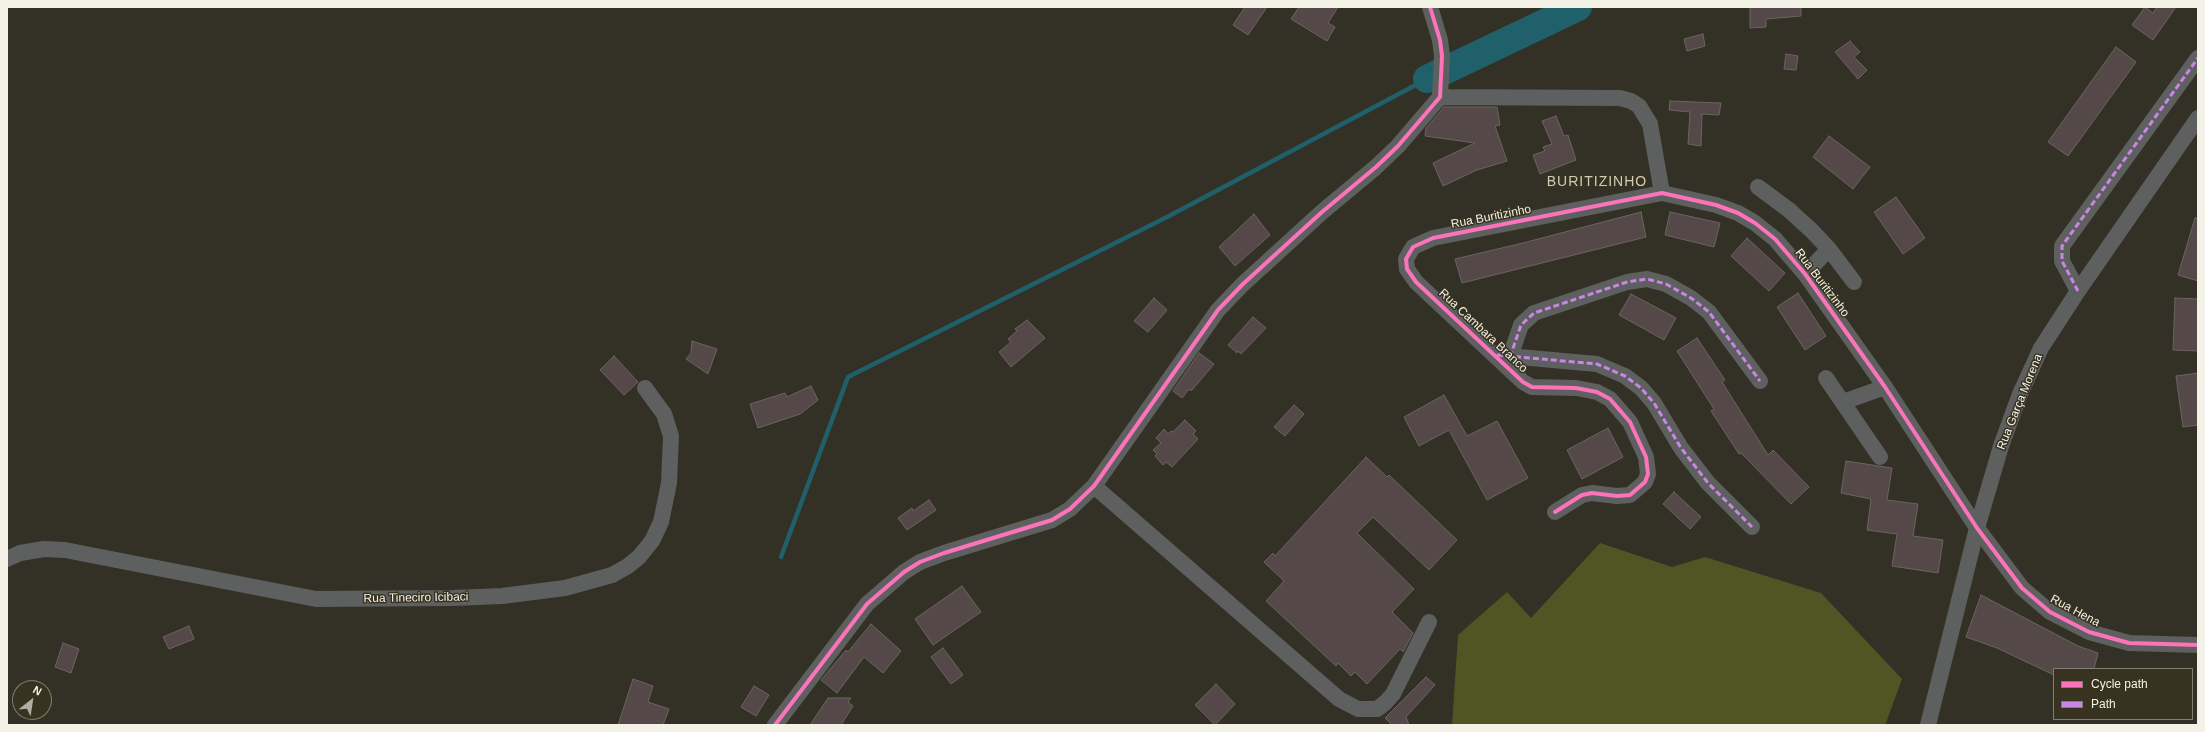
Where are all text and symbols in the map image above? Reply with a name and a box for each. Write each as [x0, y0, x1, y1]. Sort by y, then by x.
district label: BURITIZINHO [1547, 174, 1647, 190]
street label: Rua Buritizinho [1450, 202, 1532, 232]
street label: Rua Buritizinho [1792, 246, 1852, 320]
street label: Rua Cambara Branco [1436, 286, 1530, 376]
street label: Rua Garça Morena [1994, 352, 2046, 452]
street label: Rua Tineciro Icibaci [363, 590, 469, 606]
street label: Rua Hena [2048, 592, 2102, 630]
legend [2053, 668, 2193, 720]
text: Cycle path [2091, 677, 2148, 691]
north arrow [12, 680, 52, 720]
text: N [31, 683, 44, 698]
text: Path [2091, 697, 2116, 711]

